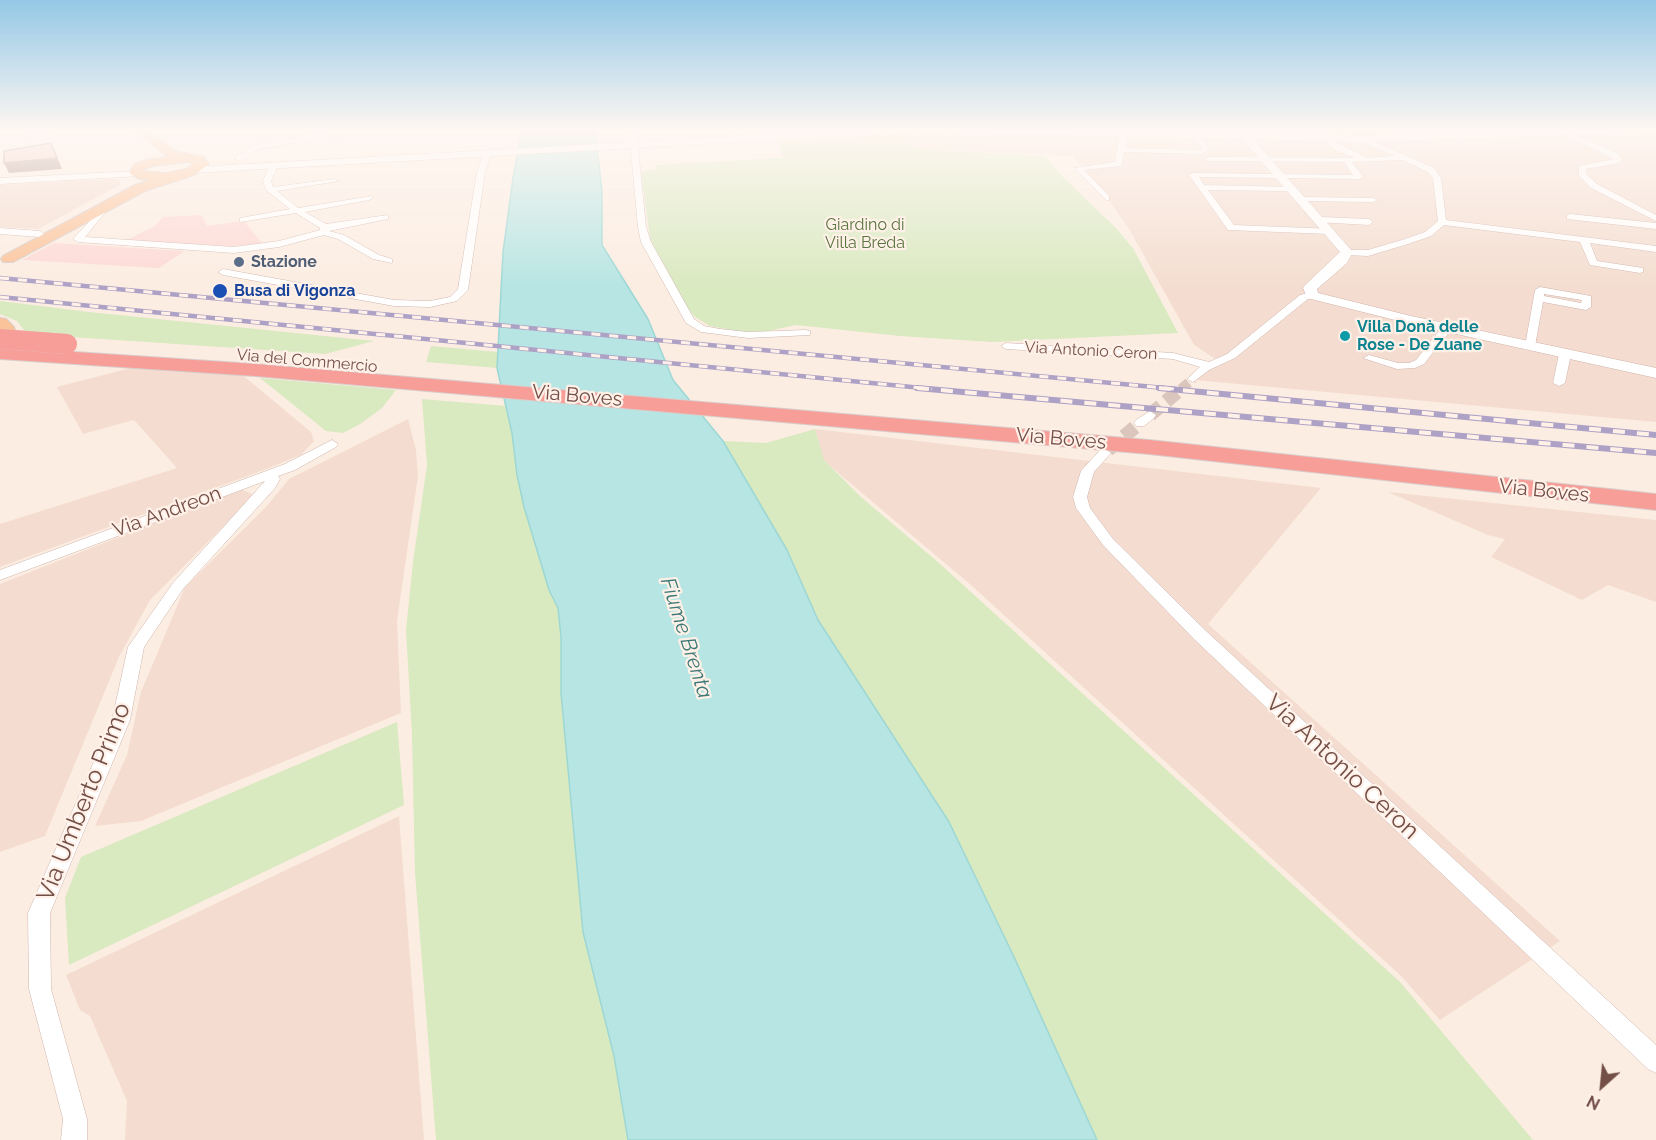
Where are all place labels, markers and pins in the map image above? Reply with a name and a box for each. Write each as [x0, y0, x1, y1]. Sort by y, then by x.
place label: Stazione [251, 252, 317, 272]
marker: Stazione [232, 255, 246, 269]
place label: Busa di Vigonza [234, 281, 355, 301]
marker: Busa di Vigonza [211, 282, 229, 300]
place label: Villa Donà delle Rose - De Zuane [1357, 317, 1482, 355]
marker: Villa Donà delle Rose - De Zuane [1338, 329, 1352, 343]

